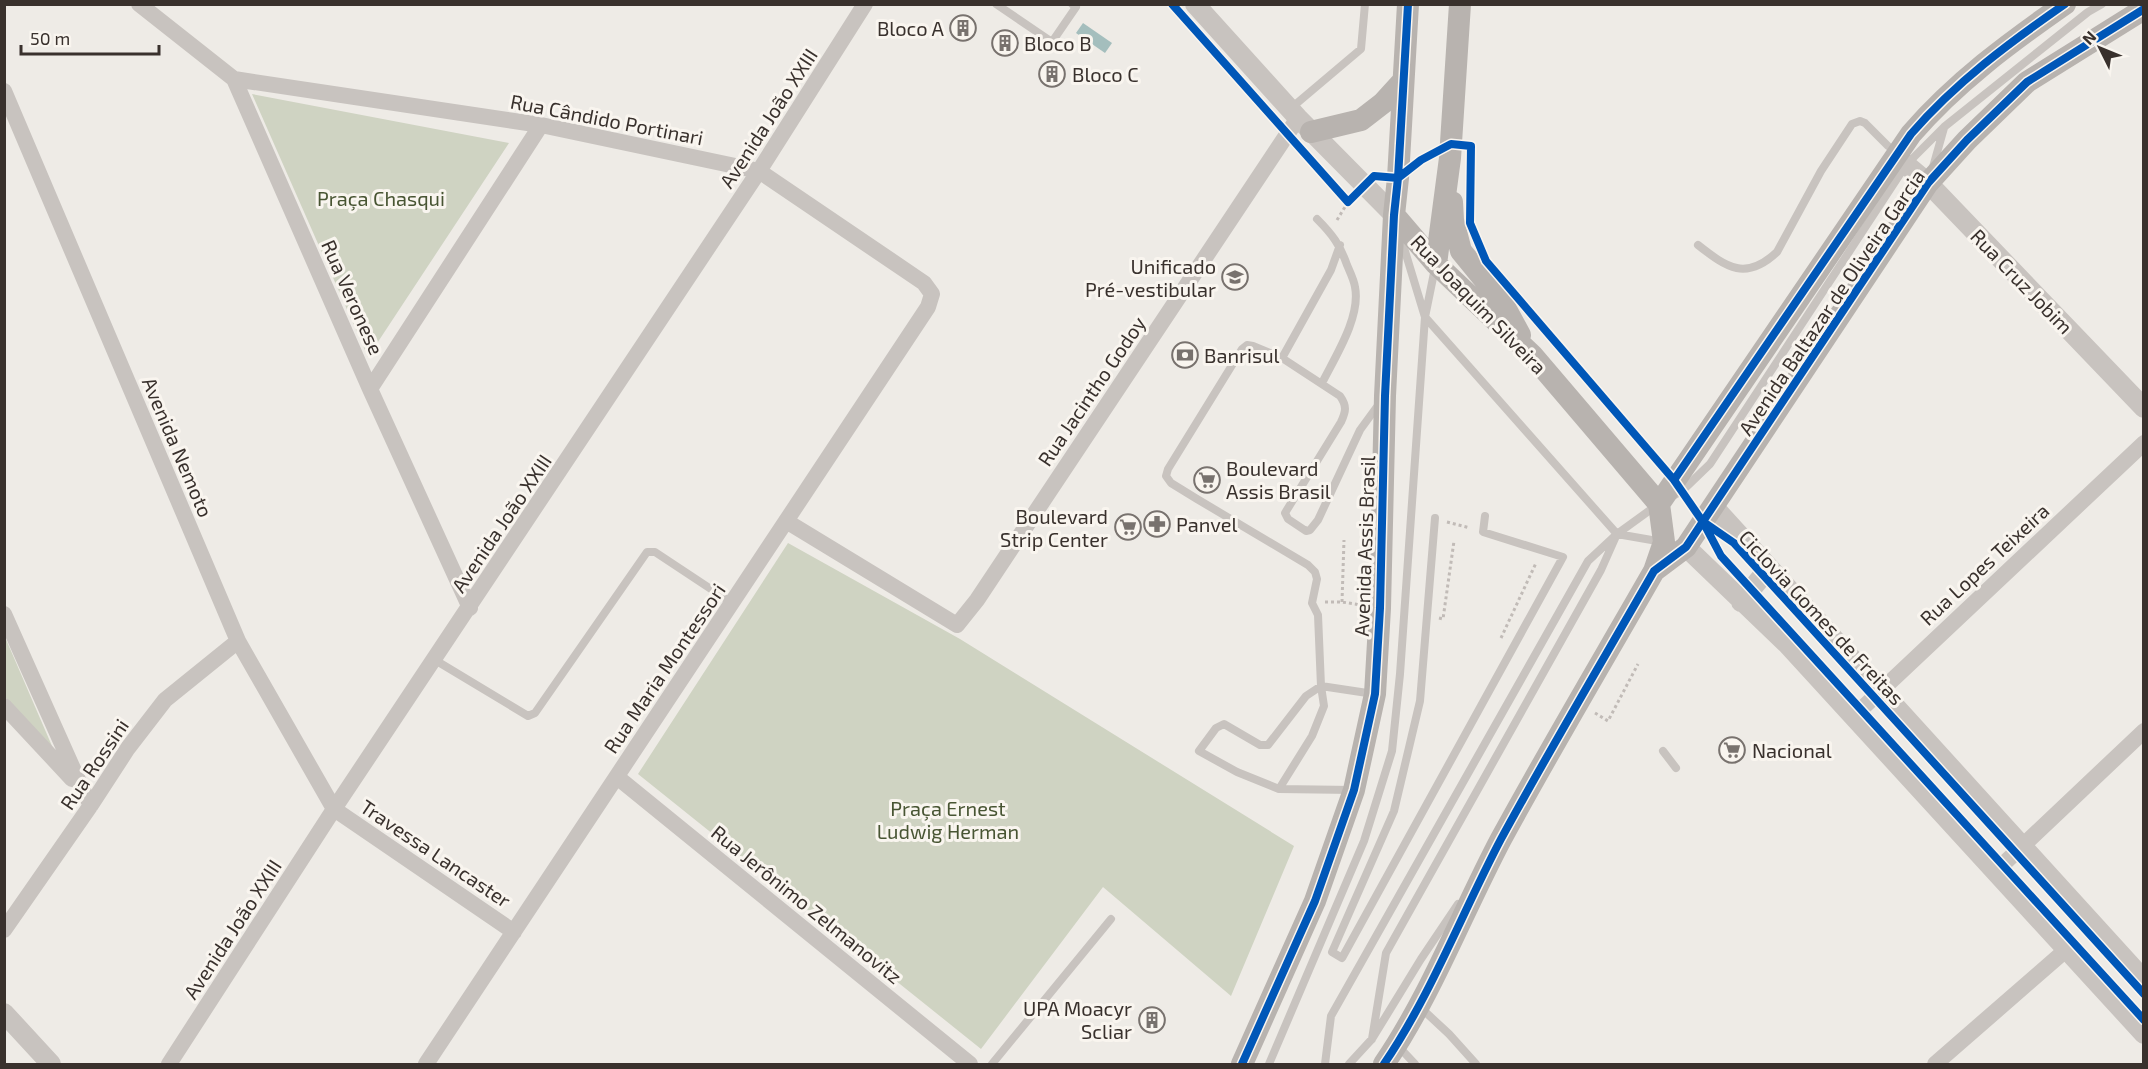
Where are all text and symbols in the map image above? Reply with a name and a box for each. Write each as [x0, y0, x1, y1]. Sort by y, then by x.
building icon: Bloco A [948, 13, 978, 43]
place label: Bloco A [877, 16, 945, 40]
scale bar [21, 18, 159, 56]
north arrow [2070, 18, 2130, 78]
text: 50 m [30, 27, 70, 49]
text: N [2078, 27, 2100, 48]
building icon: Bloco B [990, 28, 1020, 58]
place label: Bloco B [1024, 31, 1092, 55]
street label: Avenida João XXIII [714, 44, 822, 192]
building icon: Bloco C [1037, 59, 1067, 89]
place label: Bloco C [1072, 62, 1139, 86]
street label: Rua Cândido Portinari [508, 89, 706, 149]
street label: Avenida Baltazar de Oliveira Garcia [1733, 165, 1929, 439]
park label: Praça Chasqui [317, 186, 445, 211]
street label: Rua Cruz Jobim [1966, 224, 2078, 338]
street label: Rua Joaquim Silveira [1406, 229, 1552, 379]
street label: Rua Veronese [317, 236, 389, 358]
place label: Unificado Pré-vestibular [1085, 254, 1216, 301]
school or university icon: Unificado Pré-vestibular [1220, 262, 1250, 292]
street label: Rua Jacintho Godoy [1032, 311, 1150, 470]
bank icon: Banrisul [1170, 340, 1200, 370]
place label: Banrisul [1204, 343, 1280, 367]
street label: Avenida Nemoto [138, 374, 218, 520]
street label: Avenida João XXIII [446, 449, 556, 597]
street label: Avenida Assis Brasil [1349, 455, 1379, 637]
place label: Boulevard Assis Brasil [1226, 456, 1331, 503]
supermarket icon: Boulevard Assis Brasil [1192, 465, 1222, 495]
street label: Rua Lopes Teixeira [1915, 498, 2053, 630]
place label: Boulevard Strip Center [1000, 504, 1108, 551]
pharmacy icon: Panvel [1142, 509, 1172, 539]
supermarket icon: Boulevard Strip Center [1113, 512, 1143, 542]
place label: Panvel [1176, 512, 1238, 536]
street label: Ciclovia Gomes de Freitas [1735, 525, 1909, 709]
street label: Rua Maria Montessori [598, 579, 730, 757]
street label: Rua Rossini [55, 714, 133, 814]
supermarket icon: Nacional [1717, 735, 1747, 765]
place label: Nacional [1752, 738, 1832, 762]
street label: Travessa Lancaster [356, 794, 516, 912]
park label: Praça Ernest Ludwig Herman [877, 796, 1019, 843]
street label: Rua Jerônimo Zelmanovitz [707, 820, 907, 988]
street label: Avenida João XXIII [178, 855, 286, 1003]
place label: UPA Moacyr Scliar [1023, 996, 1132, 1043]
building icon: UPA Moacyr Scliar [1137, 1005, 1167, 1035]

